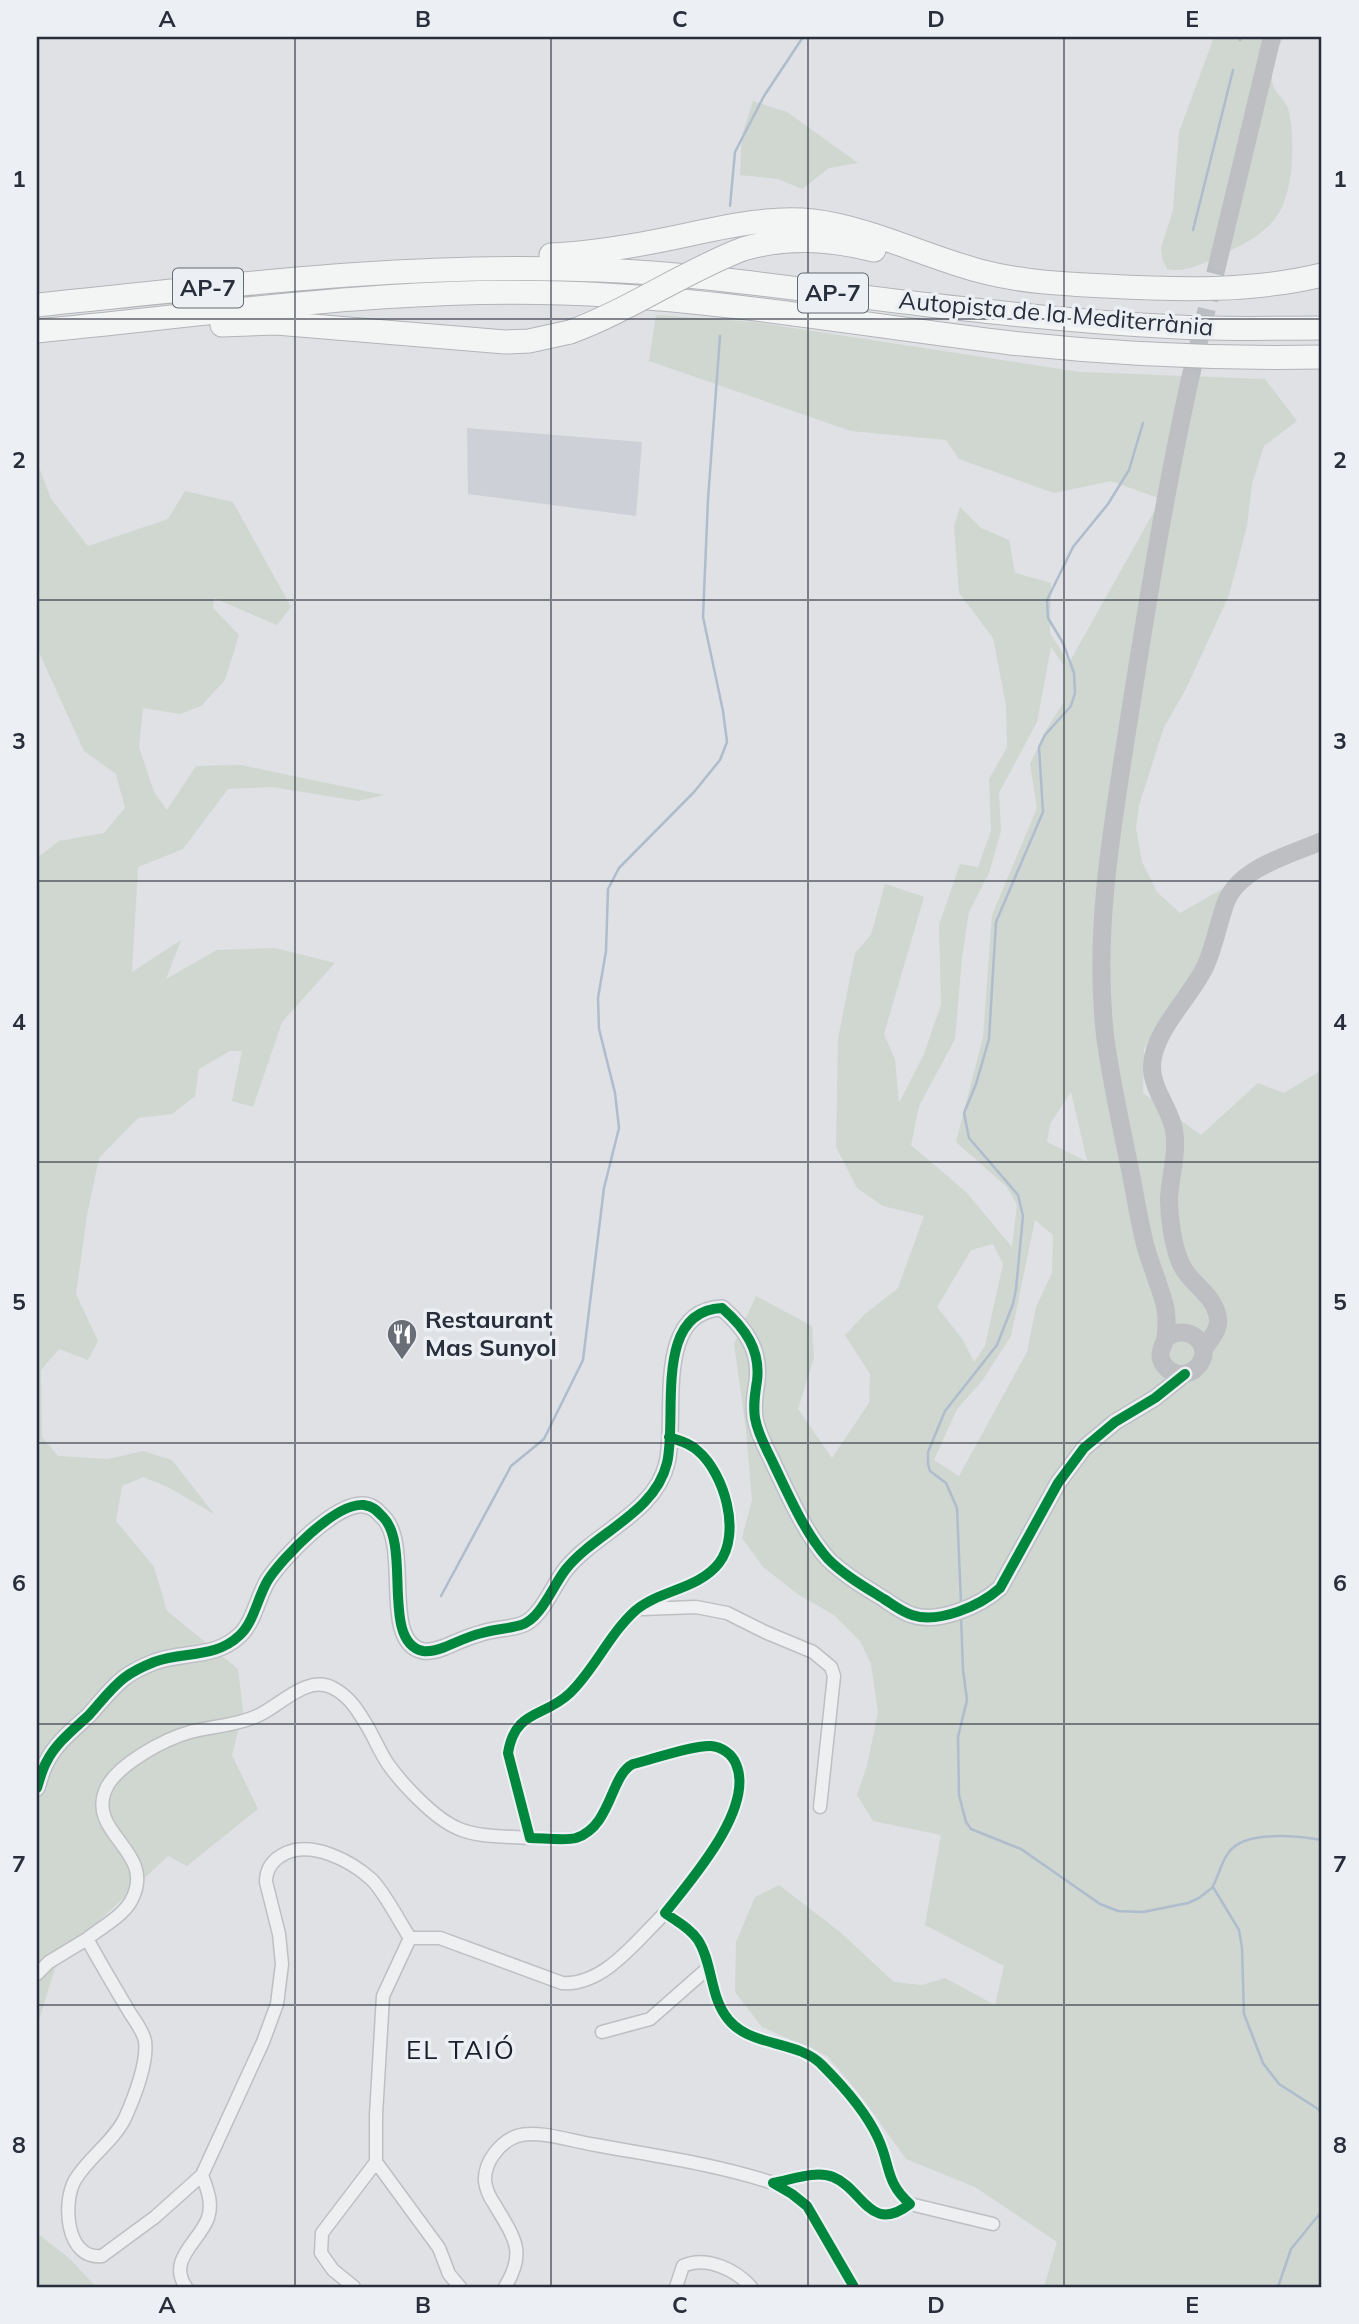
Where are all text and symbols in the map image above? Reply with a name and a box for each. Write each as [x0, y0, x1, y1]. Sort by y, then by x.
text: A [158, 4, 176, 33]
text: B [415, 4, 431, 33]
text: C [672, 4, 688, 33]
text: D [927, 4, 945, 33]
text: E [1185, 4, 1199, 33]
text: 1 [12, 164, 26, 193]
text: 1 [1333, 164, 1347, 193]
road number: AP-7 [173, 268, 243, 308]
road number: AP-7 [798, 274, 868, 312]
street label: Autopista de la Mediterrània [898, 284, 1215, 342]
text: 2 [12, 445, 26, 474]
text: 2 [1333, 445, 1347, 474]
text: 3 [12, 726, 26, 755]
text: 3 [1333, 726, 1347, 755]
text: 4 [12, 1007, 26, 1036]
text: 4 [1333, 1007, 1347, 1036]
text: 5 [12, 1287, 26, 1316]
text: 5 [1333, 1287, 1347, 1316]
place label: Restaurant Mas Sunyol [425, 1304, 557, 1362]
restaurant icon: Restaurant Mas Sunyol [385, 1317, 419, 1361]
text: 6 [12, 1568, 26, 1597]
text: 6 [1333, 1568, 1347, 1597]
text: 7 [12, 1849, 26, 1878]
text: 7 [1333, 1849, 1347, 1878]
district label: EL TAIÓ [406, 2033, 516, 2066]
text: 8 [12, 2130, 26, 2159]
text: 8 [1333, 2130, 1347, 2159]
text: A [158, 2290, 176, 2319]
text: B [415, 2290, 431, 2319]
text: C [672, 2290, 688, 2319]
text: D [927, 2290, 945, 2319]
text: E [1185, 2290, 1199, 2319]

